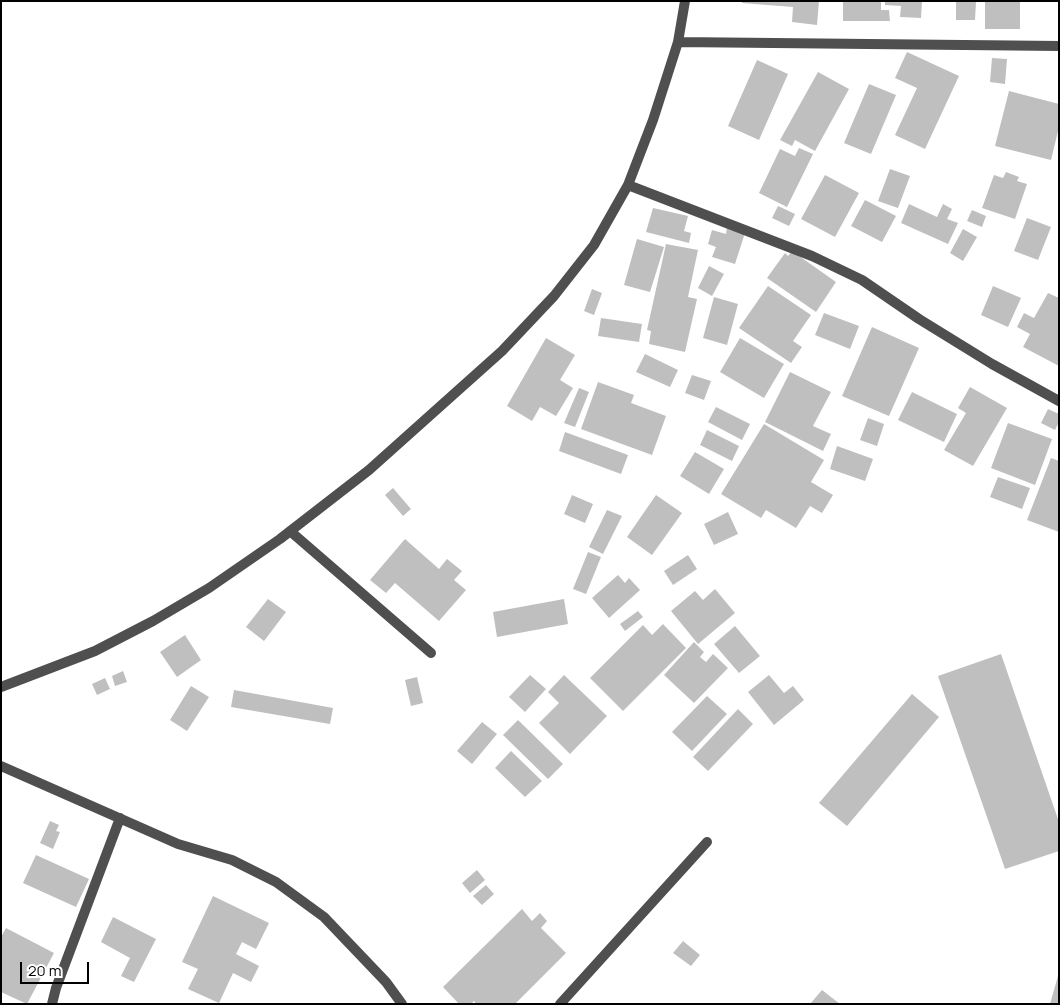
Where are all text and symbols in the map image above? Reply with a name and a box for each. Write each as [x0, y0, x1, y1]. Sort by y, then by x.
scale bar [22, 952, 91, 984]
text: 20 m [28, 960, 61, 981]

